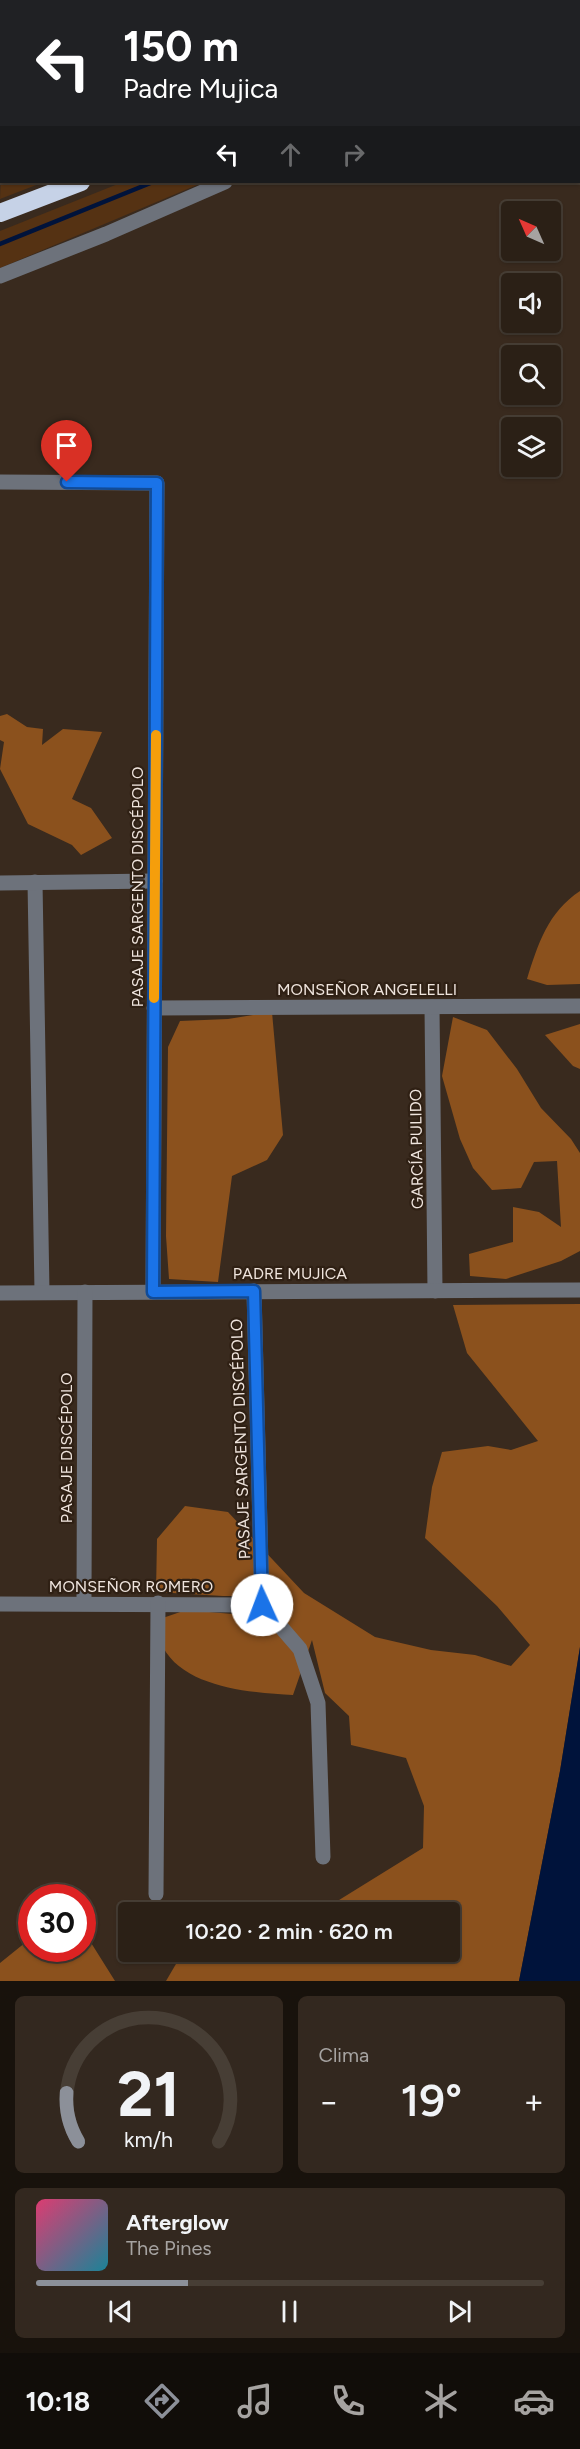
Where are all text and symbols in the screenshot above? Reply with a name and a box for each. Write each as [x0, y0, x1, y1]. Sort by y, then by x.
text: 150 m [123, 21, 239, 72]
icon: left [24, 24, 102, 102]
text: Padre Mujica [123, 72, 278, 105]
icon: left [211, 138, 244, 171]
icon: ahead [274, 138, 307, 171]
icon: right [337, 138, 370, 171]
north arrow [501, 201, 561, 261]
map controls [501, 201, 561, 477]
button: sound [501, 273, 561, 333]
button: search [501, 345, 561, 405]
button: layers [501, 417, 561, 477]
pin [41, 420, 92, 482]
icon: arrive [50, 429, 83, 462]
street label: PASAJE SARGENTO DISCÉPOLO [128, 767, 147, 1007]
street label: MONSEÑOR ANGELELLI [277, 980, 457, 999]
street label: GARCÍA PULIDO [406, 1089, 427, 1209]
street label: PADRE MUJICA [233, 1264, 347, 1283]
street label: PASAJE SARGENTO DISCÉPOLO [227, 1318, 254, 1560]
street label: PASAJE DISCÉPOLO [57, 1373, 76, 1523]
position arrow [230, 1573, 294, 1637]
street label: MONSEÑOR ROMERO [49, 1577, 213, 1596]
speed limit sign: 30 [18, 1884, 96, 1962]
text: 10:20 · 2 min · 620 m [185, 1918, 393, 1945]
text: Clima [319, 2043, 369, 2067]
text: 21 [118, 2057, 180, 2132]
text: 19° [400, 2073, 462, 2127]
text: − [319, 2082, 339, 2121]
text: + [523, 2082, 544, 2121]
text: km/h [124, 2127, 173, 2152]
text: Afterglow [126, 2209, 229, 2236]
text: The Pines [126, 2236, 212, 2260]
icon: previous [104, 2295, 137, 2328]
icon: pause [273, 2295, 306, 2328]
icon: next [443, 2295, 476, 2328]
icon: directions [141, 2380, 183, 2422]
icon: music [234, 2380, 276, 2422]
icon: phone [327, 2380, 369, 2422]
icon: climate [420, 2380, 462, 2422]
icon: car [513, 2380, 555, 2422]
text: 10:18 [25, 2385, 90, 2418]

